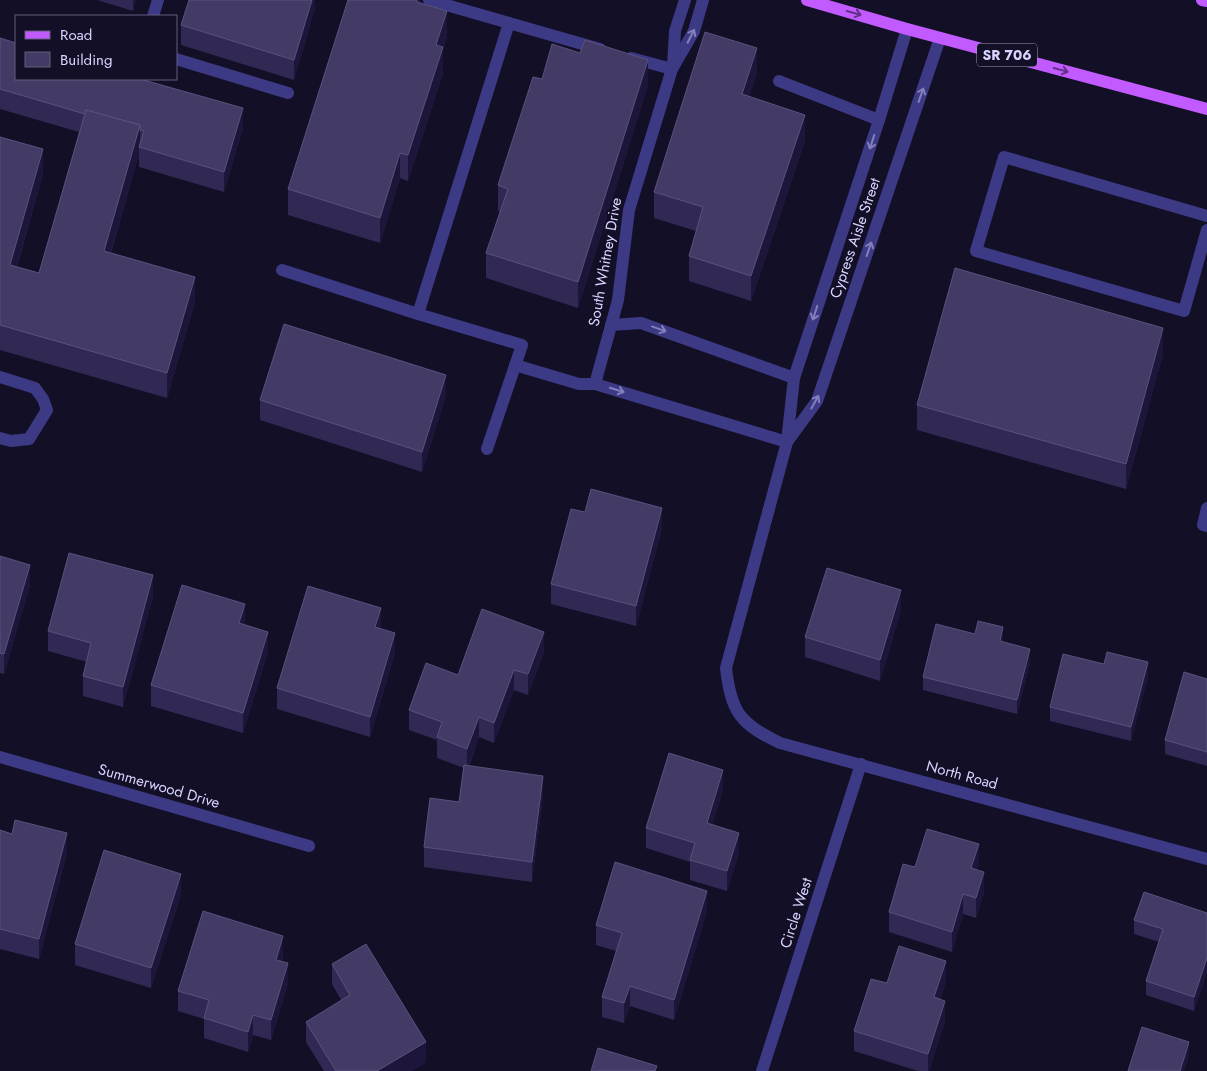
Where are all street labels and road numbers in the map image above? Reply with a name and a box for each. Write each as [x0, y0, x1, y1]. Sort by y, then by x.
road number: SR 706 [977, 44, 1037, 66]
street label: Cypress Aisle Street [824, 174, 886, 301]
street label: South Whitney Drive [583, 196, 627, 328]
street label: North Road [924, 755, 1000, 795]
street label: Summerwood Drive [96, 758, 223, 814]
street label: Circle West [774, 875, 818, 951]

